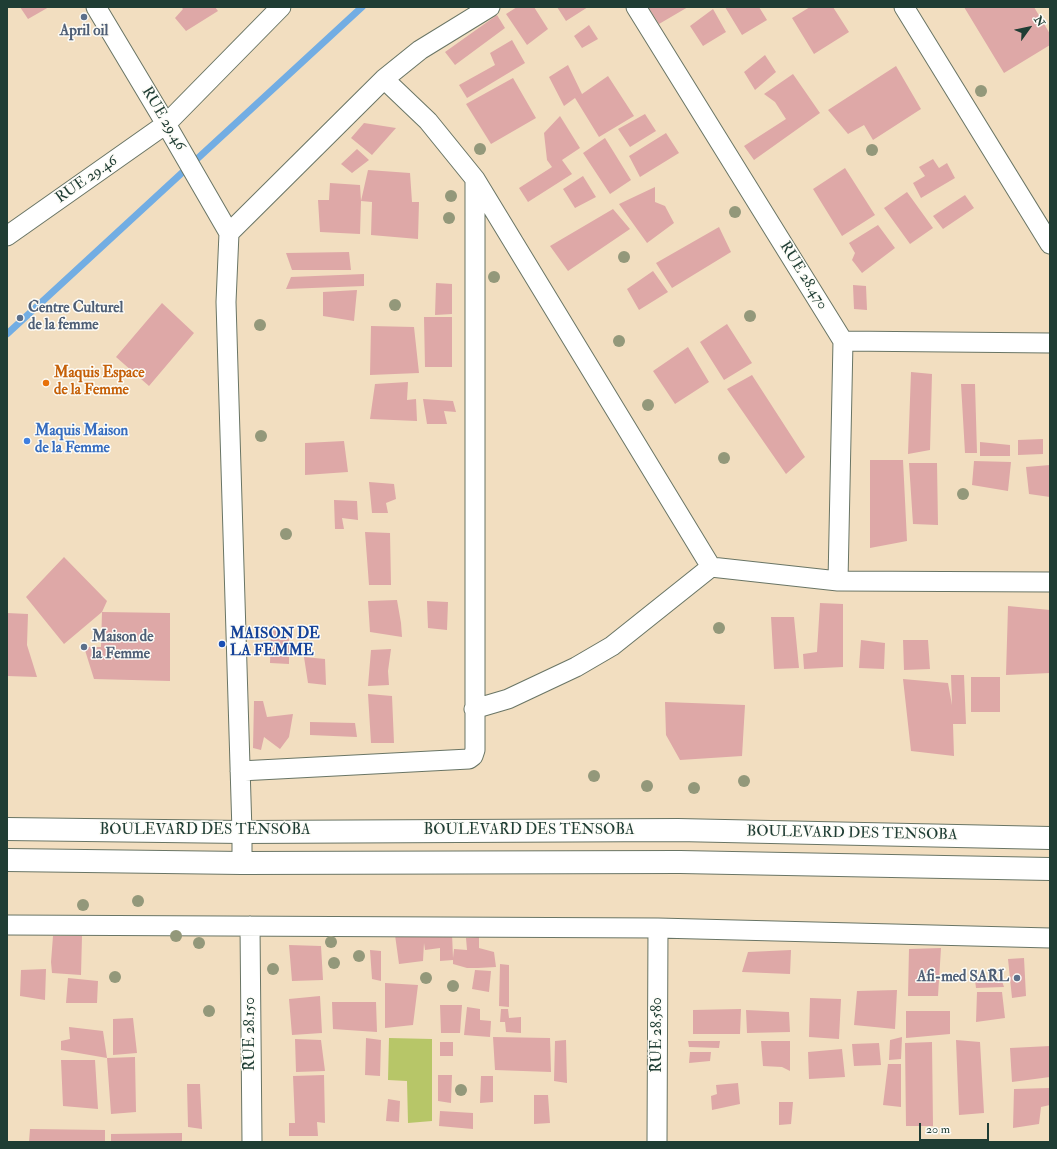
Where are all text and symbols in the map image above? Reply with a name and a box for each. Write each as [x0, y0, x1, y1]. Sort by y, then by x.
north arrow [1009, 8, 1049, 48]
marker: April oil [79, 12, 89, 22]
text: N [1031, 14, 1048, 29]
place label: April oil [60, 23, 108, 41]
street label: RUE 29.46 [137, 84, 189, 154]
street label: RUE 29.46 [53, 152, 121, 208]
street label: RUE 28.470 [775, 239, 831, 313]
place label: Centre Culturel de la femme [28, 300, 123, 335]
marker: Centre Culturel de la femme [15, 313, 25, 323]
place label: Maquis Espace de la Femme [54, 365, 144, 400]
marker: Maquis Espace de la Femme [41, 378, 51, 388]
place label: Maquis Maison de la Femme [35, 423, 128, 458]
marker: Maquis Maison de la Femme [22, 436, 32, 446]
place label: MAISON DE LA FEMME [230, 626, 320, 661]
place label: Maison de la Femme [92, 629, 153, 664]
marker: MAISON DE LA FEMME [217, 639, 227, 649]
marker: Maison de la Femme [79, 642, 89, 652]
street label: BOULEVARD DES TENSOBA [99, 822, 311, 840]
street label: BOULEVARD DES TENSOBA [423, 822, 635, 840]
street label: BOULEVARD DES TENSOBA [746, 823, 958, 845]
place label: Afi-med SARL [917, 969, 1009, 987]
marker: Afi-med SARL [1012, 973, 1022, 983]
street label: RUE 28.150 [242, 997, 260, 1071]
street label: RUE 28.580 [649, 997, 667, 1073]
scale bar [921, 1115, 991, 1141]
text: 20 m [926, 1122, 950, 1137]

